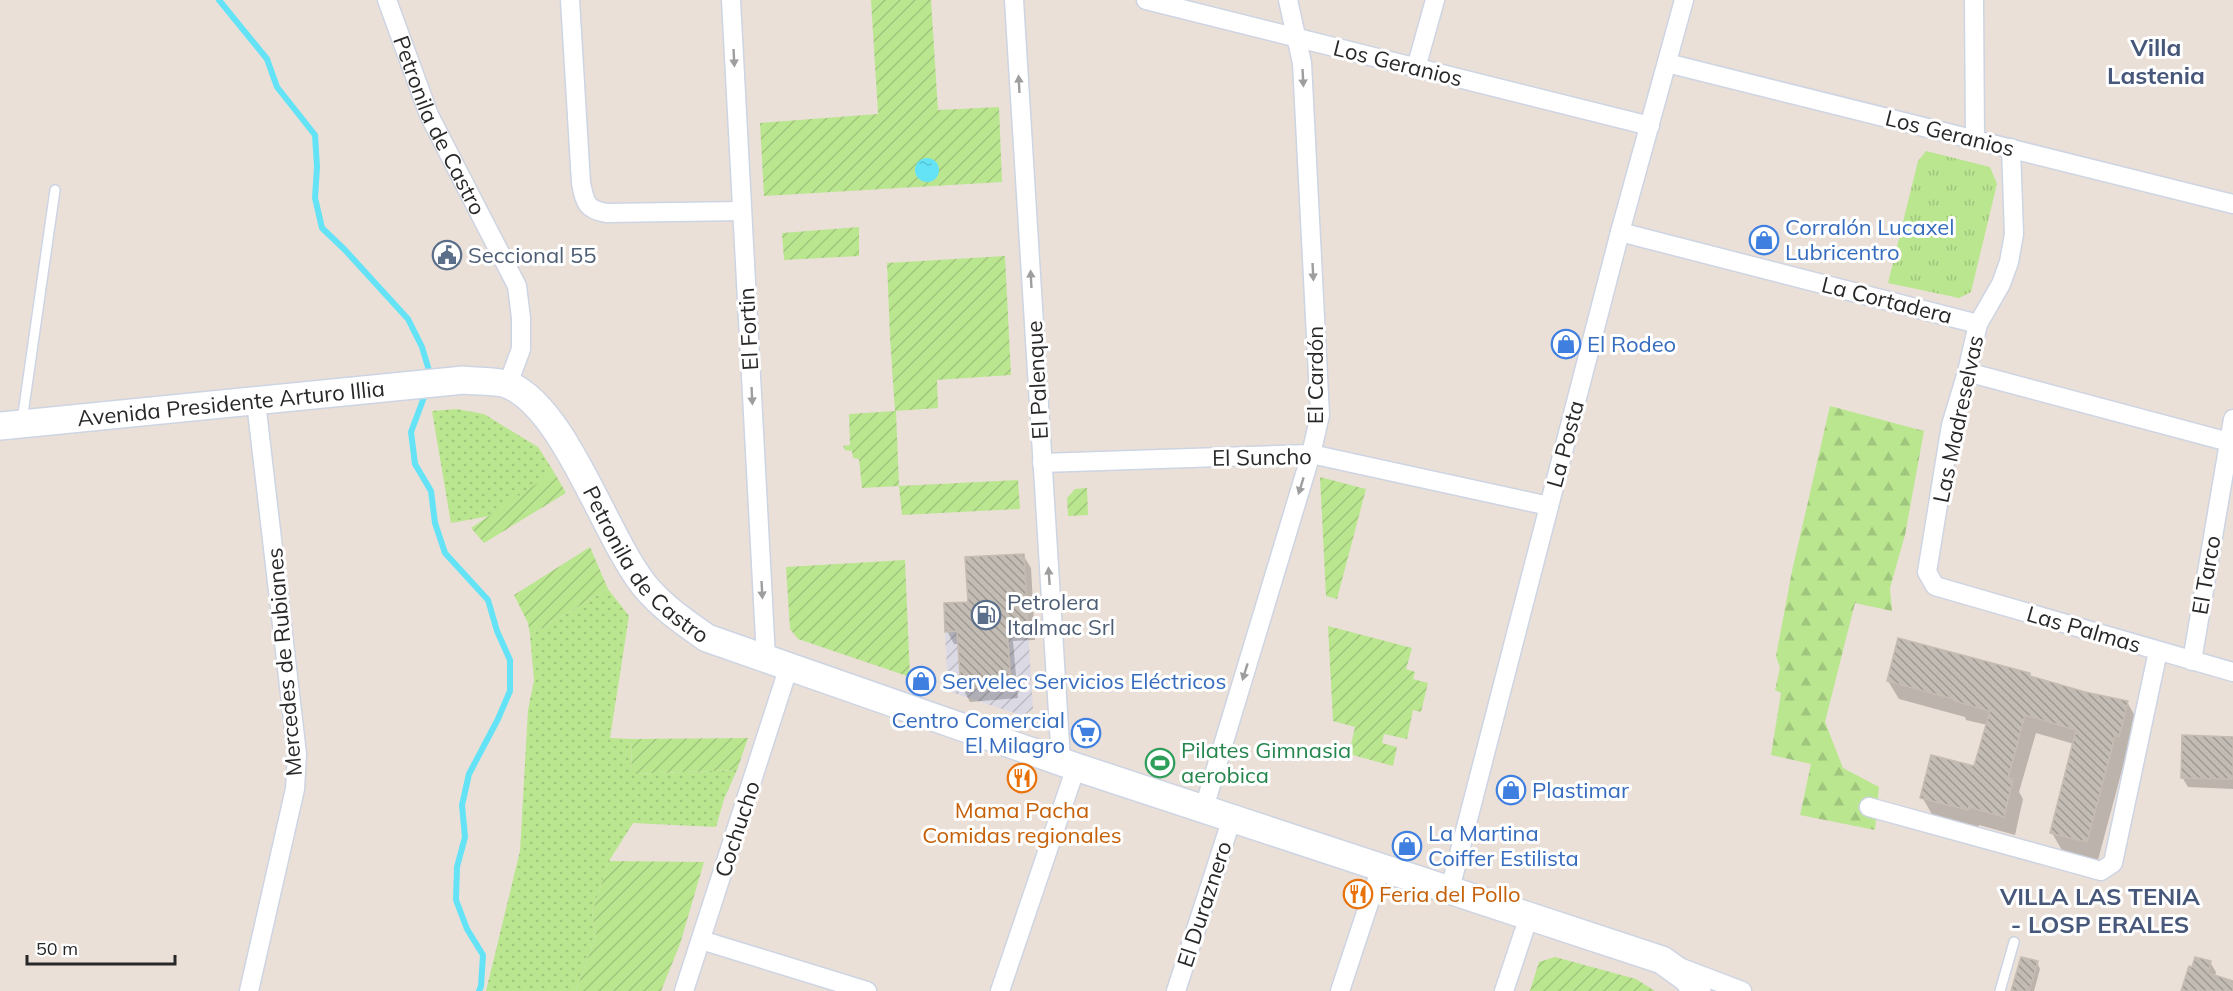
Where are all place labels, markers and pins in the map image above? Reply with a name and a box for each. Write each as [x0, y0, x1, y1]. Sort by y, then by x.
place label: Corralón Lucaxel Lubricentro [1785, 213, 1955, 266]
shop icon: Corralón Lucaxel Lubricentro [1748, 224, 1780, 256]
public building icon: Seccional 55 [431, 239, 463, 271]
place label: Seccional 55 [468, 241, 597, 269]
shop icon: El Rodeo [1550, 328, 1582, 360]
place label: El Rodeo [1587, 330, 1676, 358]
place label: Petrolera Italmac Srl [1007, 588, 1115, 641]
fuel station icon: Petrolera Italmac Srl [970, 599, 1002, 631]
shop icon: Servelec Servicios Eléctricos [905, 665, 937, 697]
place label: Servelec Servicios Eléctricos [942, 667, 1226, 695]
place label: Centro Comercial El Milagro [891, 706, 1065, 759]
supermarket icon: Centro Comercial El Milagro [1070, 717, 1102, 749]
place label: Pilates Gimnasia aerobica [1181, 736, 1351, 789]
sports icon: Pilates Gimnasia aerobica [1144, 747, 1176, 779]
restaurant icon: Mama Pacha Comidas regionales [1006, 762, 1038, 794]
shop icon: Plastimar [1495, 774, 1527, 806]
place label: Plastimar [1532, 776, 1629, 804]
place label: Mama Pacha Comidas regionales [922, 796, 1122, 849]
place label: La Martina Coiffer Estilista [1428, 819, 1579, 872]
shop icon: La Martina Coiffer Estilista [1391, 830, 1423, 862]
restaurant icon: Feria del Pollo [1342, 878, 1374, 910]
place label: Feria del Pollo [1379, 880, 1521, 908]

